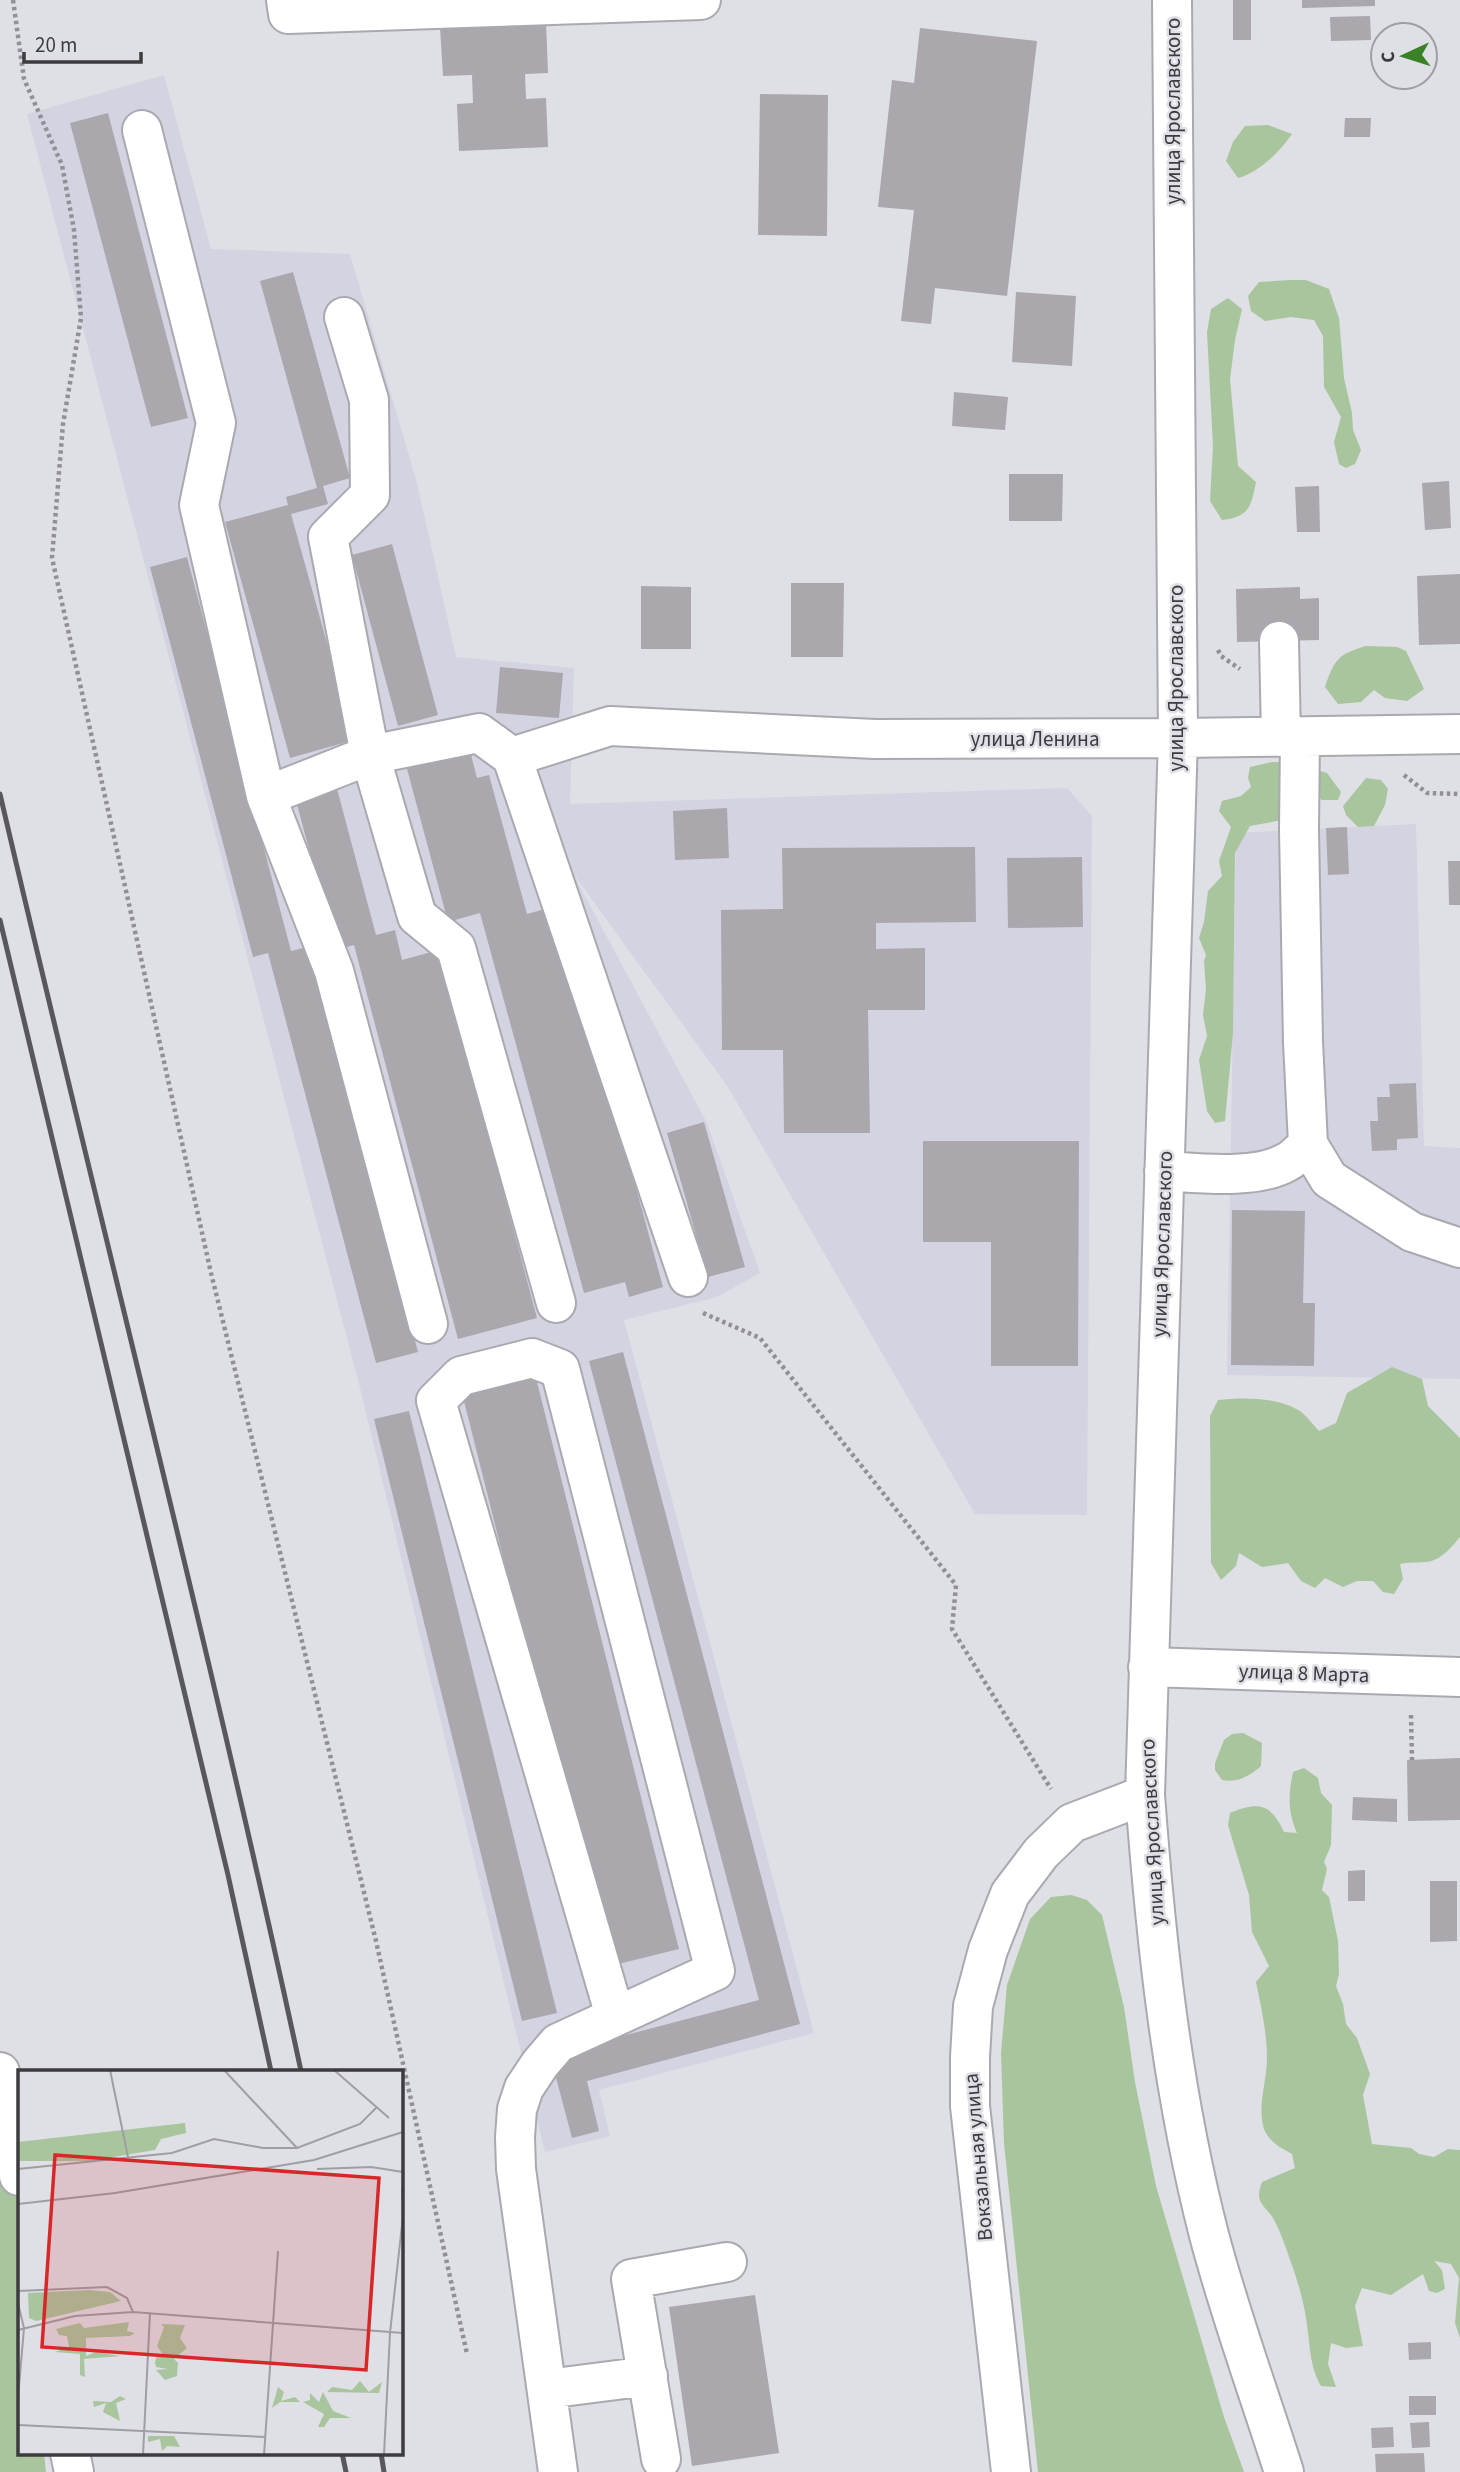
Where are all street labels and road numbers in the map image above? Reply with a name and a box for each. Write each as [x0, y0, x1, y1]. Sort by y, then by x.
street label: улица Ярославского [1158, 18, 1188, 204]
street label: улица Ярославского [1161, 585, 1191, 771]
street label: улица Ленина [971, 724, 1099, 754]
street label: улица Ярославского [1144, 1150, 1180, 1338]
street label: улица 8 Марта [1238, 1656, 1370, 1690]
street label: улица Ярославского [1132, 1738, 1172, 1926]
street label: Вокзальная улица [956, 2072, 1000, 2242]

